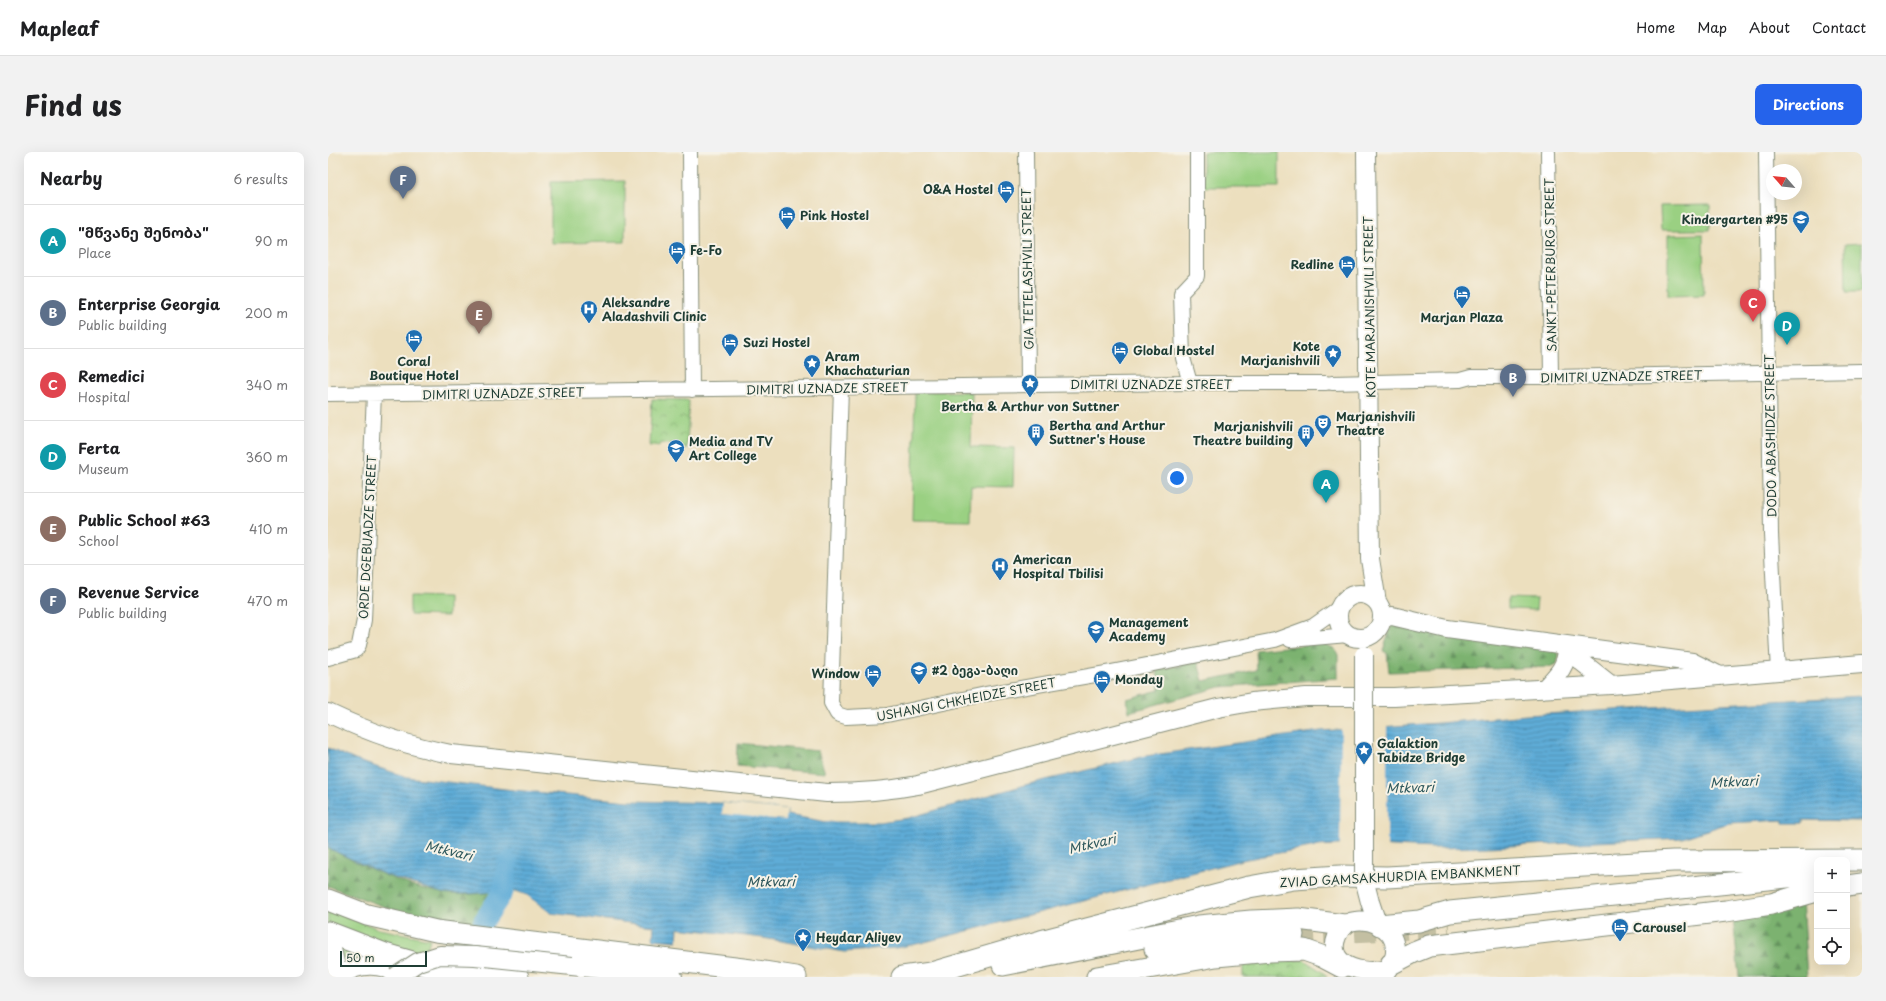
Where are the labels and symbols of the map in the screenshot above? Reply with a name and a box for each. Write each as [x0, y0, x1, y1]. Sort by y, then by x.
north arrow [1766, 164, 1802, 200]
pin: F [390, 166, 416, 199]
street label: SANKT-PETERBURG STREET [1539, 177, 1561, 352]
hotel icon: O&A Hostel [996, 179, 1016, 204]
place label: O&A Hostel [923, 180, 993, 198]
street label: GIA TETELASHVILI STREET [1017, 187, 1037, 350]
hotel icon: Pink Hostel [777, 205, 797, 230]
place label: Pink Hostel [800, 206, 869, 224]
school or university icon: Kindergarten #95 [1791, 209, 1811, 234]
place label: Kindergarten #95 [1681, 210, 1788, 228]
street label: KOTE MARJANISHVILI STREET [1358, 215, 1380, 398]
hotel icon: Fe-Fo [667, 240, 687, 265]
place label: Fe-Fo [690, 241, 722, 259]
hotel icon: Redline [1337, 254, 1357, 279]
place label: Redline [1291, 255, 1334, 273]
hotel icon: Marjan Plaza [1452, 284, 1472, 309]
pin: C [1740, 289, 1766, 322]
place label: Aleksandre Aladashvili Clinic [601, 293, 707, 325]
hospital icon: Aleksandre Aladashvili Clinic [579, 299, 599, 324]
pin: E [466, 301, 492, 334]
place label: Marjan Plaza [1421, 308, 1504, 326]
pin: D [1774, 312, 1800, 345]
hotel icon: Coral Boutique Hotel [404, 328, 424, 353]
hotel icon: Suzi Hostel [720, 332, 740, 357]
place label: Suzi Hostel [743, 333, 810, 351]
place label: Kote Marjanishvili [1241, 337, 1321, 369]
hotel icon: Global Hostel [1110, 340, 1130, 365]
place label: Global Hostel [1133, 341, 1215, 359]
place icon: Kote Marjanishvili [1323, 343, 1343, 368]
place label: Aram Khachaturian [825, 347, 910, 379]
place label: Coral Boutique Hotel [369, 352, 459, 384]
place icon: Aram Khachaturian [802, 353, 822, 378]
street label: DODO ABASHIDZE STREET [1760, 353, 1780, 518]
pin: B [1500, 364, 1526, 397]
street label: DIMITRI UZNADZE STREET [1540, 366, 1703, 386]
place icon: Bertha & Arthur von Suttner [1020, 373, 1040, 398]
street label: DIMITRI UZNADZE STREET [1070, 375, 1233, 393]
street label: DIMITRI UZNADZE STREET [746, 378, 909, 398]
street label: DIMITRI UZNADZE STREET [422, 383, 585, 403]
place label: Bertha & Arthur von Suttner [941, 397, 1120, 415]
place label: Marjanishvili Theatre [1336, 407, 1416, 439]
theatre icon: Marjanishvili Theatre [1313, 413, 1333, 438]
place label: Bertha and Arthur Suttner's House [1049, 416, 1166, 448]
place label: Marjanishvili Theatre building [1193, 417, 1294, 449]
building icon: Bertha and Arthur Suttner's House [1026, 422, 1046, 447]
building icon: Marjanishvili Theatre building [1296, 423, 1316, 448]
place label: Media and TV Art College [688, 432, 773, 464]
school or university icon: Media and TV Art College [666, 438, 686, 463]
street label: ORDE DGEBUADZE STREET [354, 454, 380, 619]
your location [1167, 468, 1187, 488]
pin: A [1313, 470, 1339, 503]
place label: American Hospital Tbilisi [1012, 550, 1104, 582]
hospital icon: American Hospital Tbilisi [990, 556, 1010, 581]
place label: Management Academy [1108, 613, 1189, 645]
school or university icon: Management Academy [1086, 619, 1106, 644]
school or university icon: #2 ბეგა-ბაღი [909, 660, 929, 685]
place label: #2 ბეგა-ბაღი [932, 661, 1018, 679]
hotel icon: Window [863, 663, 883, 688]
place label: Window [812, 664, 860, 682]
hotel icon: Monday [1092, 669, 1112, 694]
place label: Monday [1115, 670, 1163, 688]
street label: USHANGI CHKHEIDZE STREET [875, 673, 1058, 725]
place label: Galaktion Tabidze Bridge [1377, 734, 1466, 766]
place icon: Galaktion Tabidze Bridge [1354, 740, 1374, 765]
water label: Mtkvari [1710, 770, 1761, 792]
water label: Mtkvari [1386, 777, 1437, 797]
water label: Mtkvari [1066, 828, 1120, 858]
water label: Mtkvari [423, 835, 477, 865]
street label: ZVIAD GAMSAKHURDIA EMBANKMENT [1279, 861, 1522, 891]
water label: Mtkvari [747, 871, 797, 891]
hotel icon: Carousel [1610, 917, 1630, 942]
place label: Carousel [1633, 918, 1686, 936]
place icon: Heydar Aliyev [793, 927, 813, 952]
place label: Heydar Aliyev [816, 928, 902, 946]
scale bar [340, 949, 427, 968]

